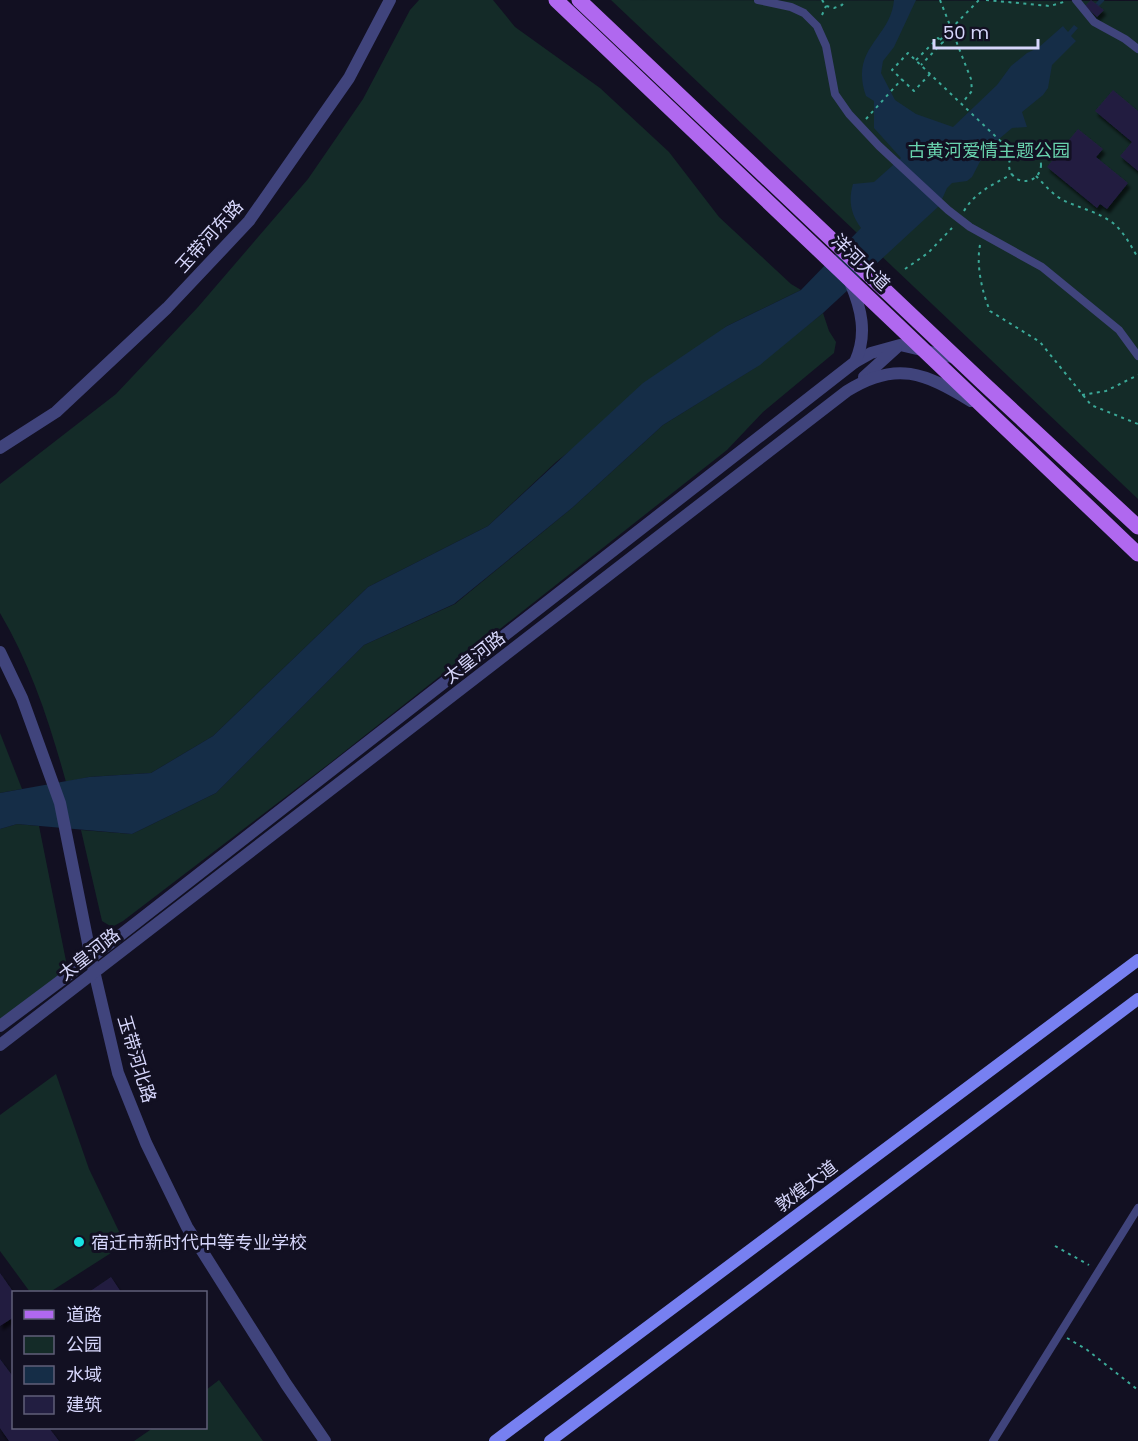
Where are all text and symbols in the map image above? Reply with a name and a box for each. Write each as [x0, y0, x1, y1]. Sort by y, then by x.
scale bar [934, 12, 1038, 50]
text: 50 m [943, 20, 989, 45]
park label: 古黄河爱情主题公园 [908, 138, 1070, 163]
street label: 玉带河东路 [170, 194, 248, 278]
street label: 洋河大道 [826, 228, 896, 296]
street label: 太皇河路 [438, 625, 510, 689]
street label: 太皇河路 [53, 922, 125, 986]
street label: 玉带河北路 [112, 1012, 162, 1106]
street label: 敦煌大道 [770, 1154, 842, 1218]
place label: 宿迁市新时代中等专业学校 [91, 1230, 307, 1255]
marker: 宿迁市新时代中等专业学校 [72, 1235, 86, 1249]
legend [12, 1291, 207, 1429]
text: 道路 [66, 1302, 102, 1327]
text: 公园 [66, 1332, 102, 1357]
text: 水域 [66, 1362, 102, 1387]
text: 建筑 [66, 1392, 102, 1417]

